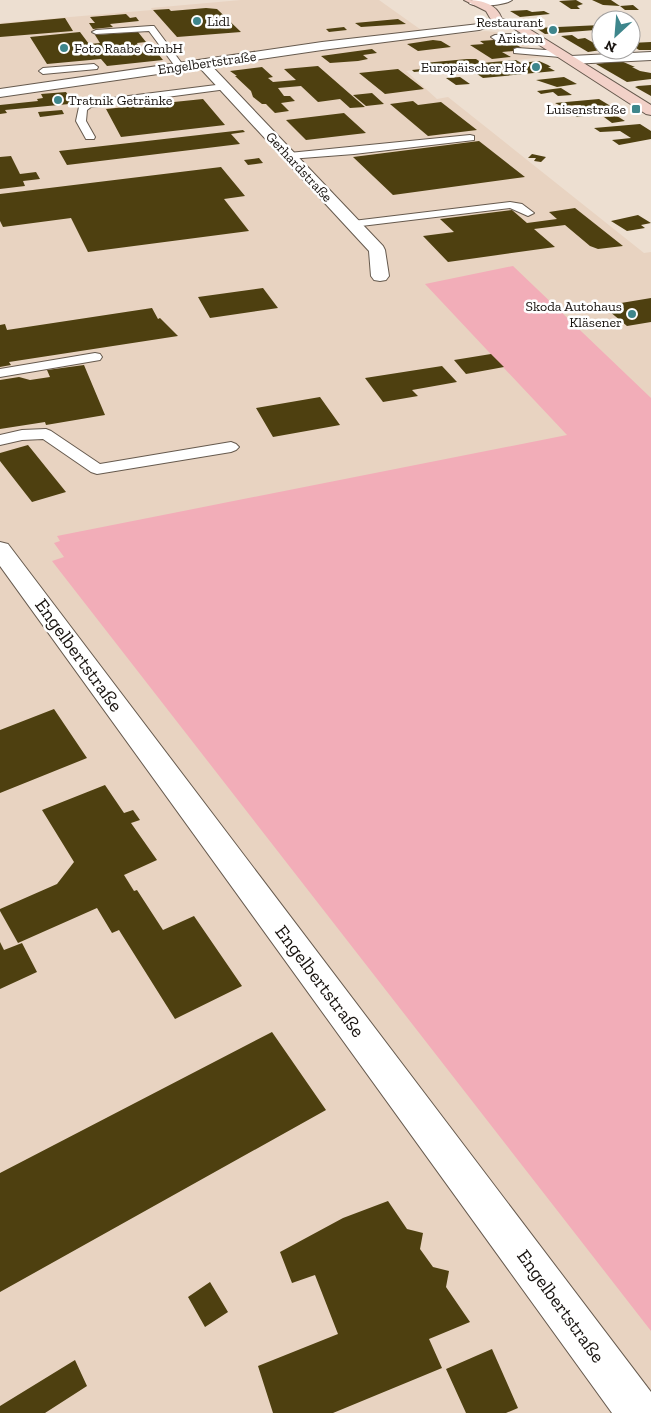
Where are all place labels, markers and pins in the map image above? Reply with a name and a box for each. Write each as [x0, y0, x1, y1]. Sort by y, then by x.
place label: Lidl [207, 13, 230, 30]
place label: Restaurant Ariston [476, 14, 544, 47]
marker: Lidl [191, 15, 203, 27]
marker: Restaurant Ariston [547, 24, 559, 36]
place label: Foto Raabe GmbH [74, 40, 183, 57]
marker: Foto Raabe GmbH [58, 42, 70, 54]
place label: Europäischer Hof [421, 59, 528, 76]
marker: Europäischer Hof [530, 61, 542, 73]
place label: Tratnik Getränke [68, 92, 173, 109]
marker: Tratnik Getränke [52, 94, 64, 106]
place label: Luisenstraße [546, 101, 626, 118]
marker: Luisenstraße [630, 103, 642, 115]
place label: Skoda Autohaus Kläsener [525, 298, 622, 331]
marker: Skoda Autohaus Kläsener [626, 308, 638, 320]

